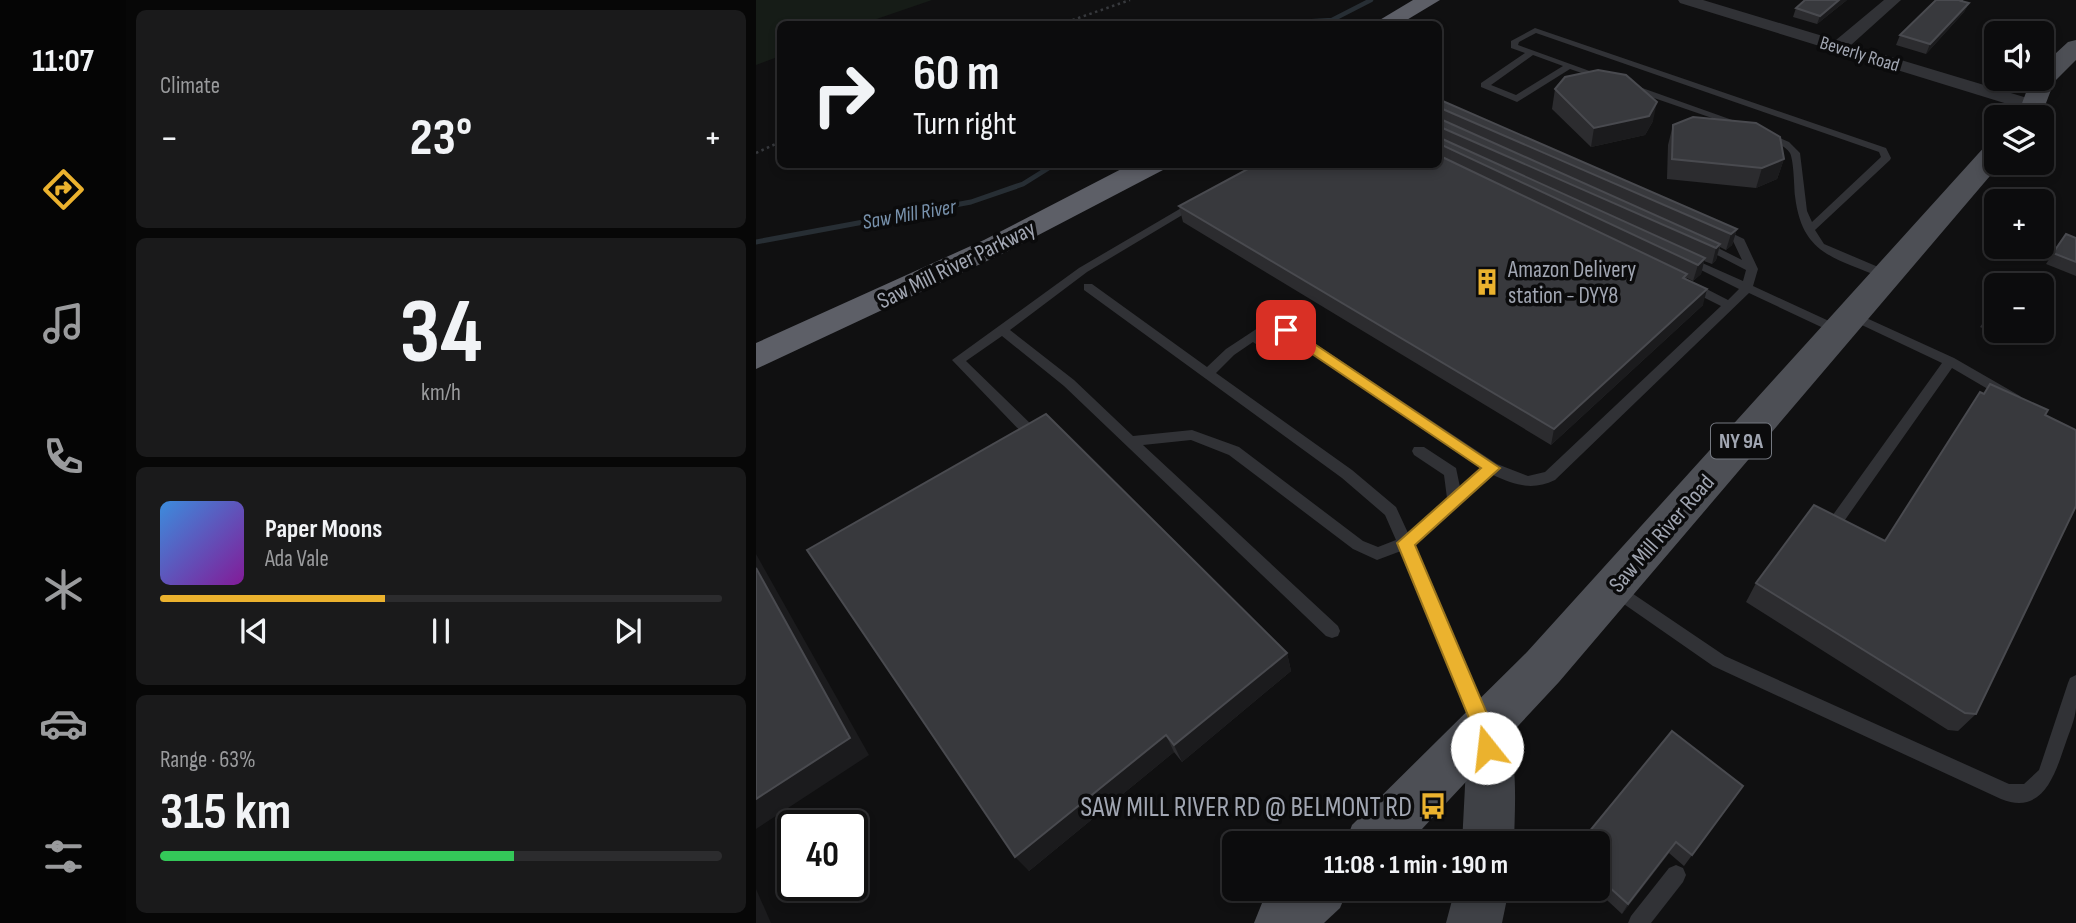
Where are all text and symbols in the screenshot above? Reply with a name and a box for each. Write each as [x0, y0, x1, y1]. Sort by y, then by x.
map controls [1984, 21, 2054, 343]
button: sound [1984, 21, 2054, 91]
street label: Beverly Road [1817, 31, 1902, 77]
text: 11:07 [32, 42, 94, 81]
text: 60 m [913, 45, 1000, 104]
icon: right [798, 49, 889, 140]
text: Climate [160, 72, 220, 100]
text: Turn right [913, 105, 1017, 144]
button: layers [1984, 105, 2054, 175]
text: 23° [410, 107, 472, 170]
text: − [160, 116, 179, 161]
text: + [703, 116, 722, 161]
icon: directions [39, 165, 88, 214]
button: + [1984, 189, 2054, 259]
water label: Saw Mill River [860, 194, 959, 235]
street label: Saw Mill River Parkway [873, 214, 1040, 315]
place label: Amazon Delivery station - DYY8 [1507, 256, 1636, 310]
building icon: Amazon Delivery station - DYY8 [1472, 267, 1502, 297]
button: − [1984, 273, 2054, 343]
text: 34 [399, 279, 483, 388]
icon: music [39, 299, 88, 348]
pin [1256, 300, 1316, 360]
icon: arrive [1267, 311, 1305, 349]
text: km/h [421, 379, 461, 407]
road number: NY 9A [1711, 424, 1771, 458]
icon: phone [39, 432, 88, 481]
street label: Saw Mill River Road [1603, 469, 1720, 598]
text: Paper Moons [265, 514, 382, 545]
text: Ada Vale [265, 545, 329, 573]
icon: climate [39, 565, 88, 614]
icon: previous [235, 612, 273, 650]
icon: pause [422, 612, 460, 650]
icon: next [609, 612, 647, 650]
icon: car [39, 699, 88, 748]
position arrow [1450, 711, 1524, 785]
text: Range · 63% [160, 746, 256, 774]
text: 315 km [160, 781, 291, 844]
place label: SAW MILL RIVER RD @ BELMONT RD [1080, 791, 1412, 824]
bus stop icon: SAW MILL RIVER RD @ BELMONT RD [1418, 791, 1448, 821]
speed limit sign: 40 [777, 810, 868, 901]
icon: filters [39, 832, 88, 881]
text: 11:08 · 1 min · 190 m [1324, 850, 1508, 881]

